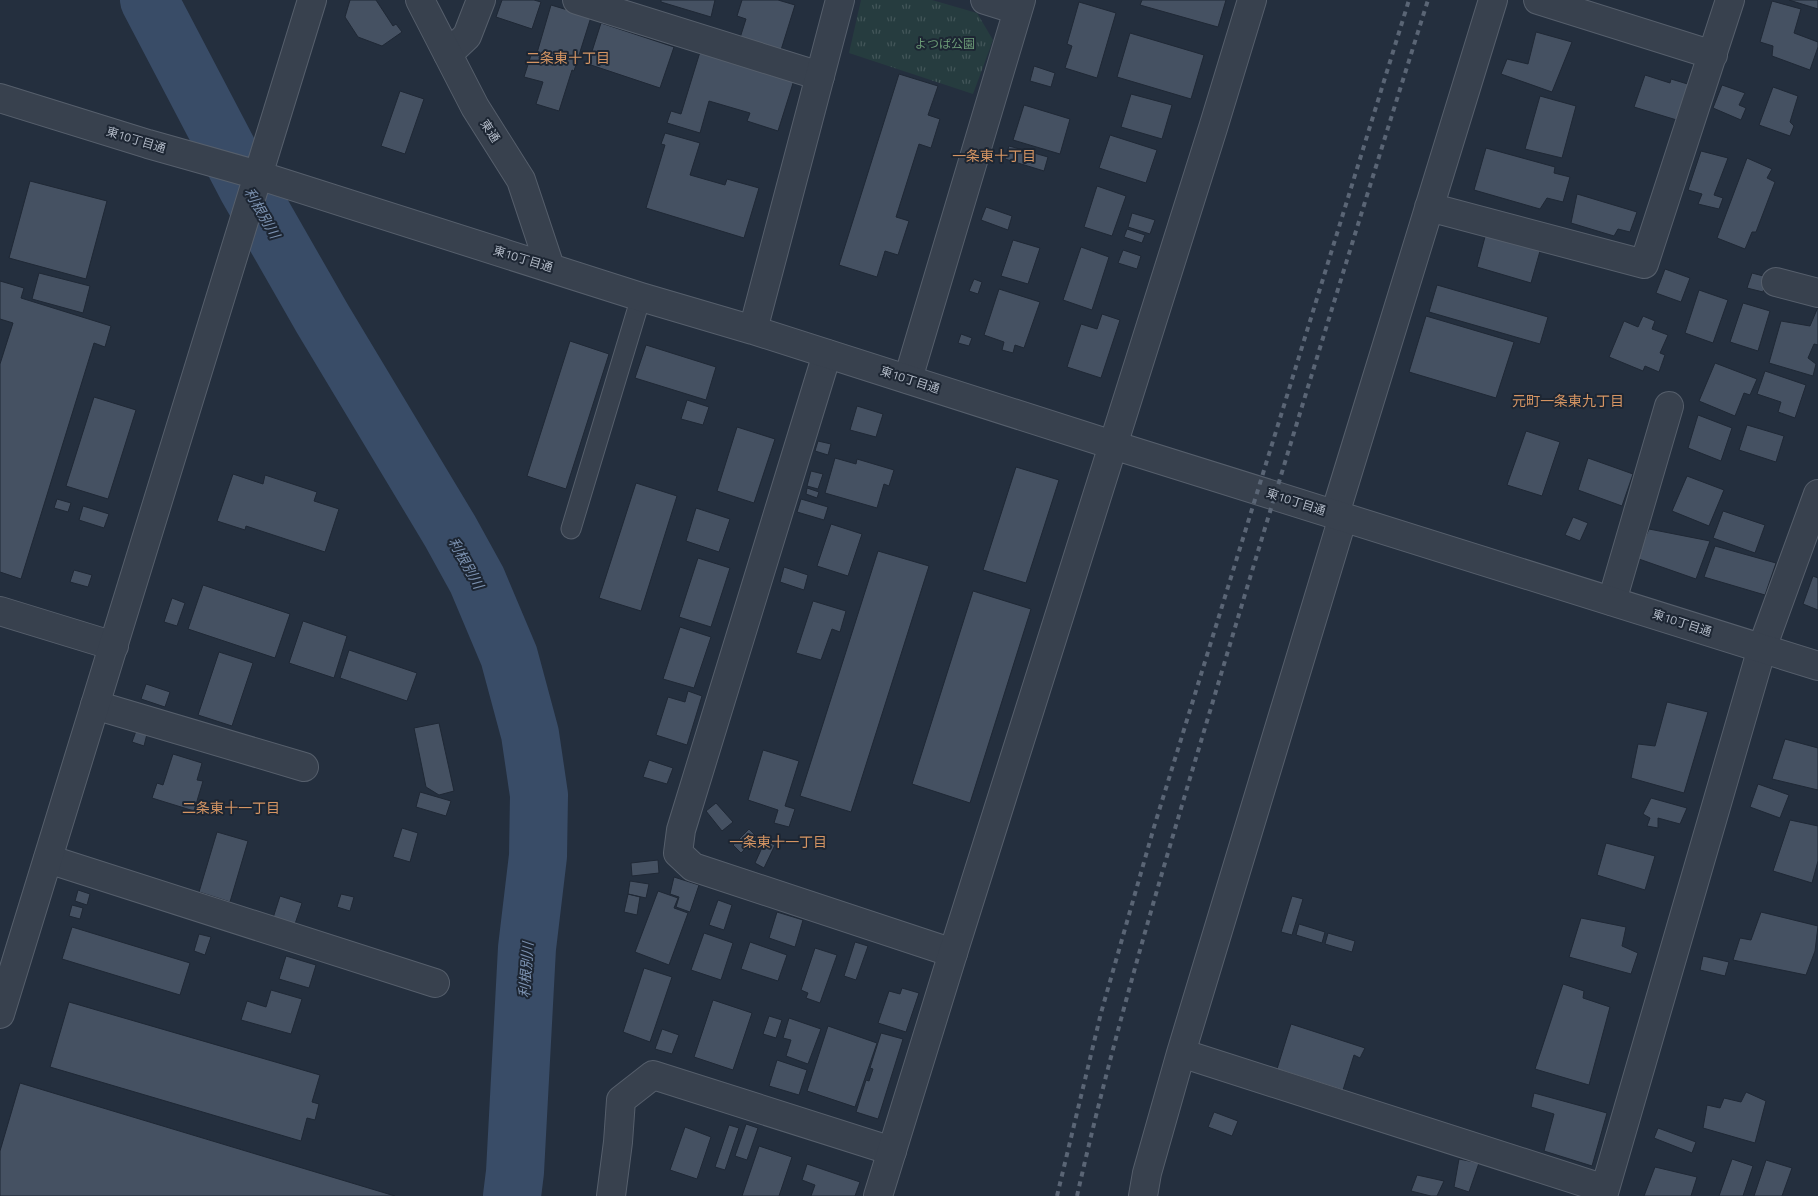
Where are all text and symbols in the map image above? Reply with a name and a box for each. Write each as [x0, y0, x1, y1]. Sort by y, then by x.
park label: よつば公園 [915, 34, 975, 53]
district label: 二条東十丁目 [526, 47, 610, 68]
street label: 東通 [476, 115, 505, 146]
street label: 東10丁目通 [104, 121, 168, 158]
district label: 一条東十丁目 [952, 145, 1036, 166]
water label: 利根別川 [239, 183, 287, 244]
street label: 東10丁目通 [491, 240, 555, 277]
street label: 東10丁目通 [878, 361, 942, 398]
district label: 元町一条東九丁目 [1512, 390, 1624, 411]
street label: 東10丁目通 [1264, 483, 1328, 520]
water label: 利根別川 [444, 533, 490, 594]
street label: 東10丁目通 [1650, 604, 1714, 641]
district label: 二条東十一丁目 [182, 797, 280, 818]
district label: 一条東十一丁目 [729, 831, 827, 852]
water label: 利根別川 [513, 939, 538, 999]

